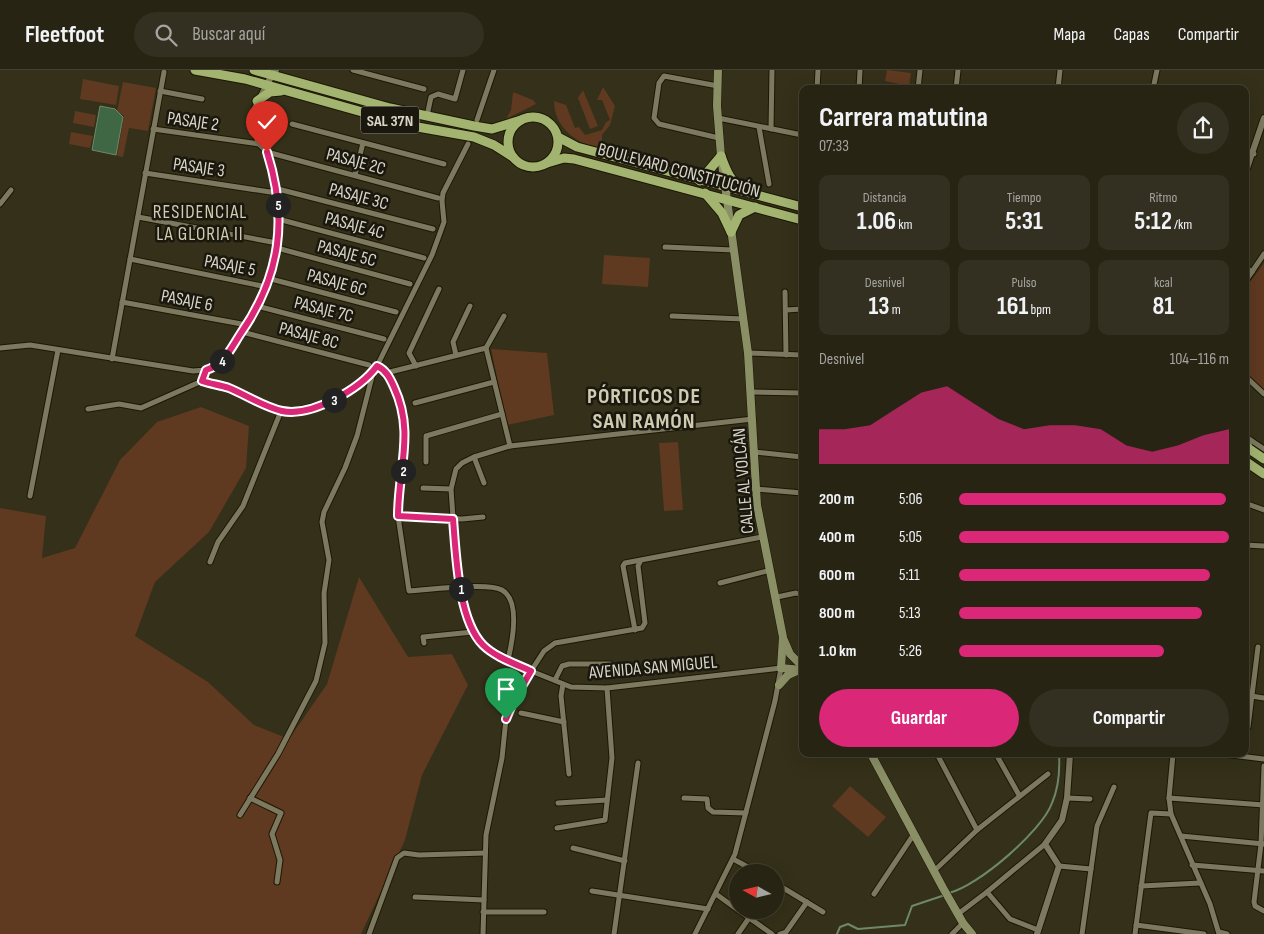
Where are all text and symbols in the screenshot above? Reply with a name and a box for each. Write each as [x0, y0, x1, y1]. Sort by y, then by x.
search box [134, 12, 484, 57]
text: Fleetfoot [25, 20, 104, 49]
icon: search [152, 21, 180, 49]
text: Buscar aquí [192, 23, 265, 46]
text: Mapa [1053, 24, 1085, 45]
text: Capas [1113, 24, 1150, 45]
text: Compartir [1178, 24, 1239, 45]
pin [246, 101, 288, 152]
text: Carrera matutina [819, 101, 988, 134]
button: share [1177, 102, 1229, 154]
road number: SAL 37N [361, 106, 419, 134]
street label: PASAJE 2 [166, 107, 220, 136]
icon: check [253, 108, 281, 136]
text: 07:33 [819, 137, 849, 156]
street label: BOULEVARD CONSTITUCIÓN [595, 139, 762, 202]
street label: PASAJE 2C [324, 143, 388, 179]
street label: PASAJE 3 [172, 153, 226, 182]
street label: PASAJE 3C [327, 178, 391, 214]
text: Distancia [863, 189, 907, 206]
text: Tiempo [1007, 189, 1041, 206]
text: Ritmo [1149, 189, 1177, 206]
pin: 5 [266, 192, 290, 218]
text: 5 [275, 197, 282, 214]
district label: RESIDENCIAL LA GLORIA II [153, 201, 247, 246]
text: 1.06 [857, 206, 896, 237]
text: 5:31 [1005, 206, 1043, 237]
text: 5:12 [1134, 206, 1172, 237]
street label: PASAJE 4C [323, 207, 387, 243]
text: km [896, 216, 913, 233]
text: /km [1172, 216, 1192, 233]
street label: PASAJE 5C [315, 236, 379, 271]
street label: PASAJE 5 [203, 250, 257, 281]
street label: PASAJE 6C [305, 264, 369, 301]
text: Desnivel [865, 274, 905, 291]
text: Pulso [1011, 274, 1037, 291]
text: kcal [1154, 274, 1173, 291]
street label: PASAJE 6 [159, 285, 215, 316]
text: 13 [869, 291, 890, 322]
text: 161 [997, 291, 1028, 322]
text: 81 [1153, 291, 1174, 322]
street label: PASAJE 7C [292, 292, 356, 327]
text: m [890, 301, 901, 318]
text: bpm [1028, 301, 1051, 318]
street label: PASAJE 8C [277, 317, 341, 354]
pin: 4 [210, 348, 234, 374]
text: Desnivel [819, 350, 864, 369]
text: 104–116 m [1170, 350, 1229, 369]
text: 4 [219, 353, 226, 370]
district label: PÓRTICOS DE SAN RAMÓN [587, 383, 701, 435]
pin: 3 [322, 388, 346, 412]
text: 3 [331, 392, 338, 409]
street label: CALLE AL VOLCÁN [728, 427, 759, 535]
pin: 2 [390, 458, 416, 484]
text: 2 [400, 463, 407, 480]
text: 200 m [819, 490, 854, 509]
text: 5:06 [899, 490, 923, 509]
text: 400 m [819, 528, 855, 547]
text: 5:05 [899, 528, 922, 547]
text: 600 m [819, 566, 855, 585]
text: 5:11 [899, 566, 920, 585]
pin: 1 [448, 576, 474, 602]
text: 1 [459, 581, 464, 598]
text: 800 m [819, 604, 855, 623]
text: 5:13 [899, 604, 921, 623]
text: 1.0 km [819, 642, 856, 661]
text: 5:26 [899, 642, 922, 661]
street label: AVENIDA SAN MIGUEL [587, 651, 718, 684]
pin [485, 668, 527, 719]
icon: arrive [492, 675, 520, 703]
button: Guardar [819, 689, 1019, 747]
button: Compartir [1029, 689, 1229, 747]
north arrow [729, 864, 784, 919]
map controls [729, 864, 784, 919]

